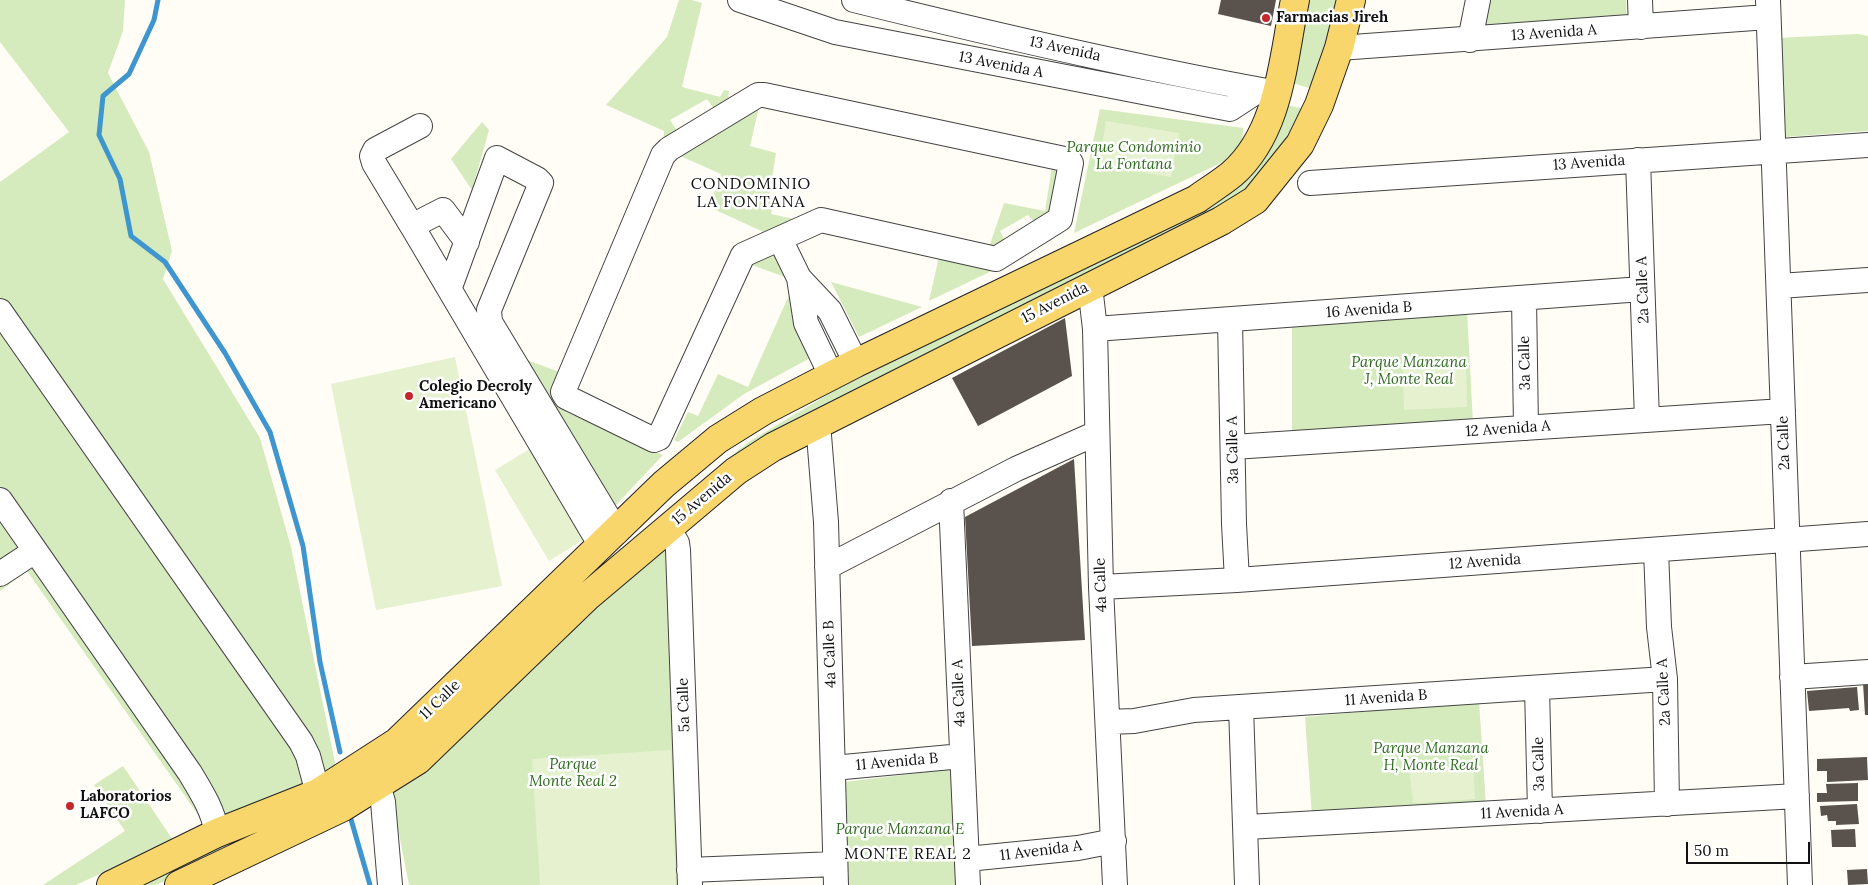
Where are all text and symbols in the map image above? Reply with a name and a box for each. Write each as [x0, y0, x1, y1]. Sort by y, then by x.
place label: Farmacias Jireh [1276, 9, 1388, 27]
marker: Farmacias Jireh [1260, 12, 1272, 24]
street label: 13 Avenida A [1511, 21, 1597, 45]
street label: 13 Avenida [1028, 33, 1102, 65]
street label: 13 Avenida A [957, 48, 1045, 82]
park label: Parque Condominio La Fontana [1067, 139, 1201, 174]
street label: 13 Avenida [1552, 151, 1626, 175]
district label: CONDOMINIO LA FONTANA [689, 174, 813, 212]
street label: 2a Calle A [1633, 256, 1653, 324]
street label: 15 Avenida [1019, 279, 1091, 327]
street label: 16 Avenida B [1325, 298, 1413, 322]
street label: 3a Calle [1516, 336, 1534, 390]
park label: Parque Manzana J, Monte Real [1351, 354, 1467, 389]
place label: Colegio Decroly Americano [419, 378, 532, 413]
marker: Colegio Decroly Americano [403, 390, 415, 402]
street label: 3a Calle A [1223, 416, 1243, 484]
street label: 2a Calle [1774, 416, 1794, 470]
street label: 12 Avenida A [1465, 417, 1551, 441]
street label: 15 Avenida [669, 469, 735, 529]
street label: 12 Avenida [1448, 551, 1522, 573]
street label: 4a Calle [1091, 558, 1111, 612]
street label: 4a Calle B [820, 620, 840, 688]
street label: 2a Calle A [1653, 658, 1675, 726]
street label: 4a Calle A [949, 659, 969, 727]
street label: 11 Calle [416, 676, 464, 724]
street label: 5a Calle [674, 678, 694, 732]
street label: 11 Avenida B [1344, 686, 1428, 710]
street label: 3a Calle [1530, 737, 1548, 791]
park label: Parque Manzana H, Monte Real [1373, 740, 1489, 775]
street label: 11 Avenida B [855, 749, 939, 775]
park label: Parque Monte Real 2 [529, 756, 617, 791]
place label: Laboratorios LAFCO [80, 788, 171, 823]
marker: Laboratorios LAFCO [64, 800, 76, 812]
street label: 11 Avenida A [1480, 801, 1564, 823]
park label: Parque Manzana E [836, 821, 964, 839]
scale bar [1688, 832, 1812, 864]
street label: 11 Avenida A [999, 837, 1083, 865]
text: 50 m [1694, 841, 1729, 860]
district label: MONTE REAL 2 [843, 844, 973, 864]

